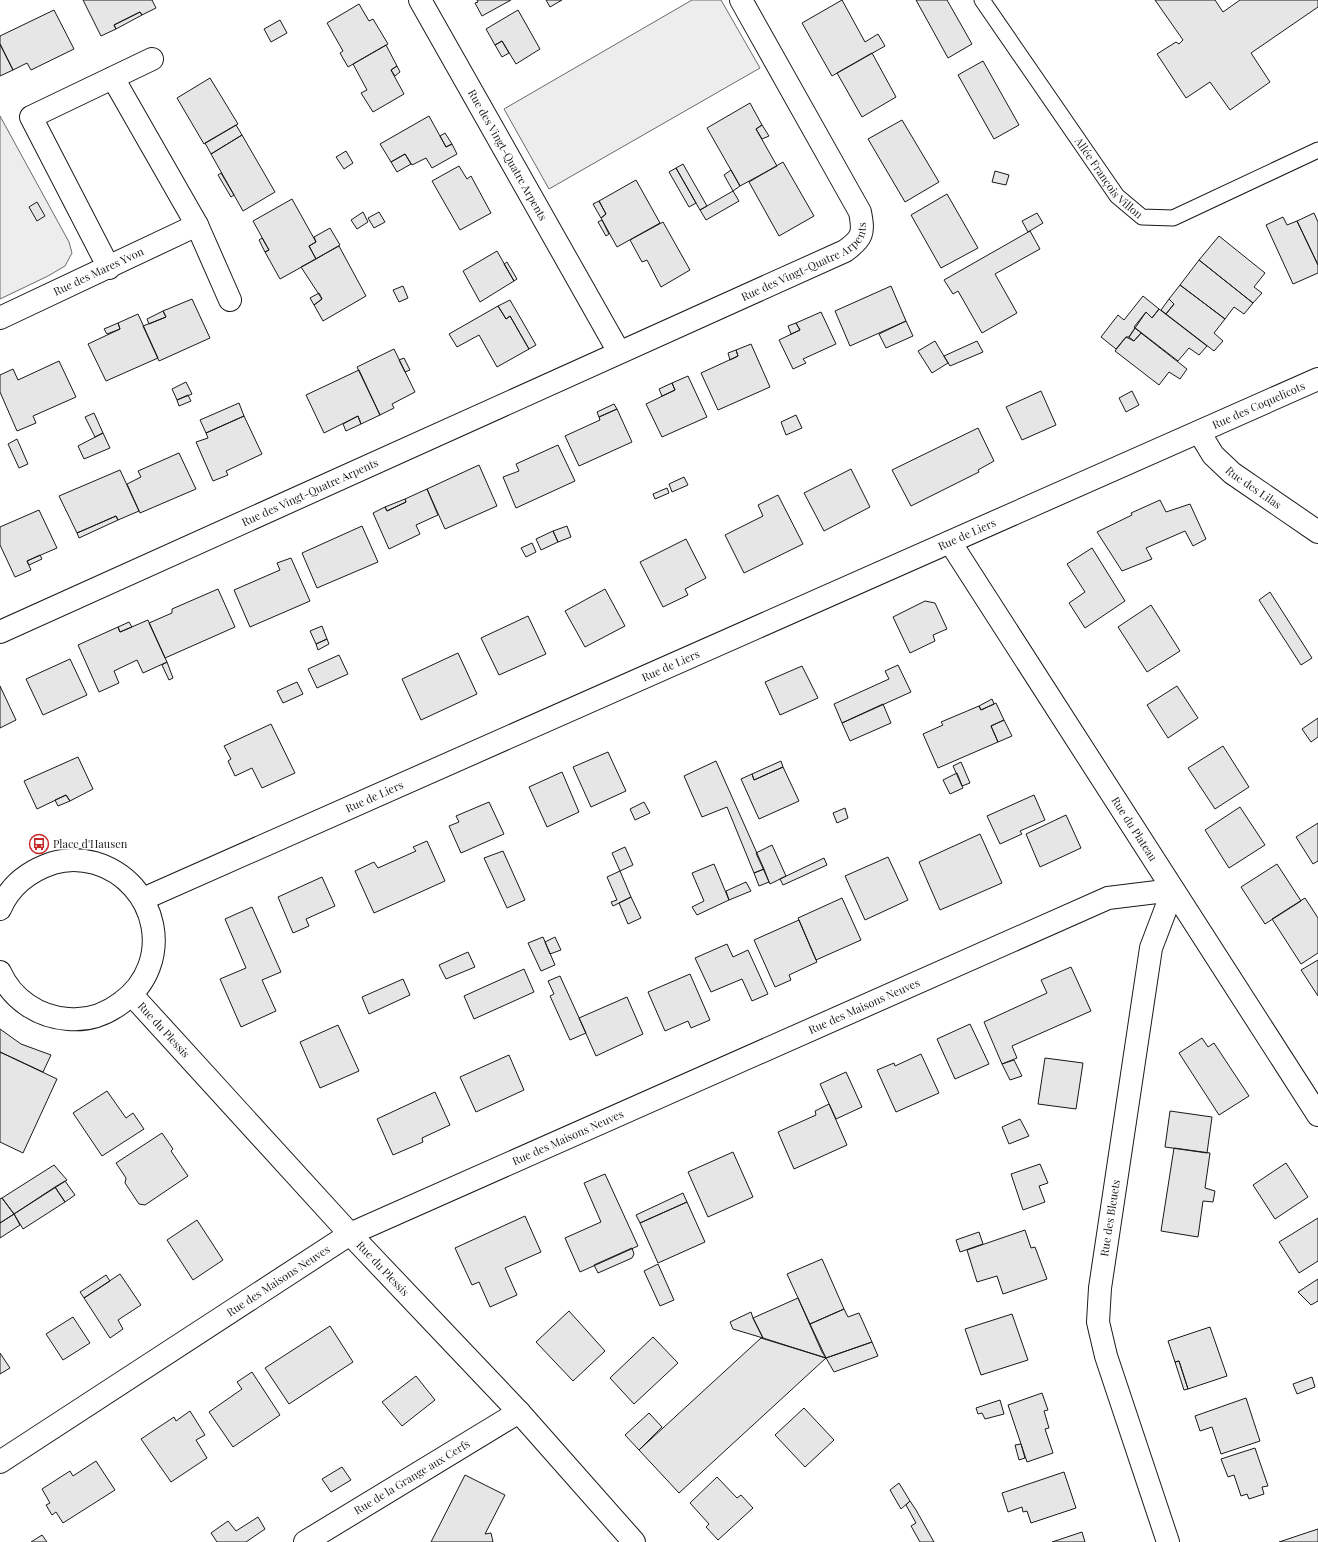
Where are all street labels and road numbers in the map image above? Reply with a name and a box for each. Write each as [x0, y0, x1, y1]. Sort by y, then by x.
street label: Rue des Vingt-Quatre Arpents [465, 86, 551, 223]
street label: Allée François Villon [1071, 133, 1147, 222]
street label: Rue des Vingt-Quatre Arpents [739, 222, 869, 304]
street label: Rue des Mares Yvon [51, 243, 146, 299]
street label: Rue des Coquelicots [1210, 378, 1307, 432]
street label: Rue des Vingt-Quatre Arpents [239, 454, 381, 529]
street label: Rue des Lilas [1222, 463, 1285, 512]
street label: Rue de Liers [935, 515, 998, 553]
street label: Rue de Liers [639, 646, 702, 684]
street label: Rue de Liers [343, 777, 405, 816]
street label: Rue du Plateau [1108, 794, 1161, 864]
street label: Rue des Maisons Neuves [806, 974, 922, 1037]
street label: Rue du Plessis [135, 998, 193, 1061]
street label: Rue des Maisons Neuves [510, 1106, 626, 1168]
street label: Rue des Bleuets [1096, 1178, 1123, 1257]
street label: Rue du Plessis [353, 1237, 413, 1299]
street label: Rue des Maisons Neuves [223, 1241, 332, 1319]
street label: Rue de la Grange aux Cerfs [351, 1436, 472, 1518]

